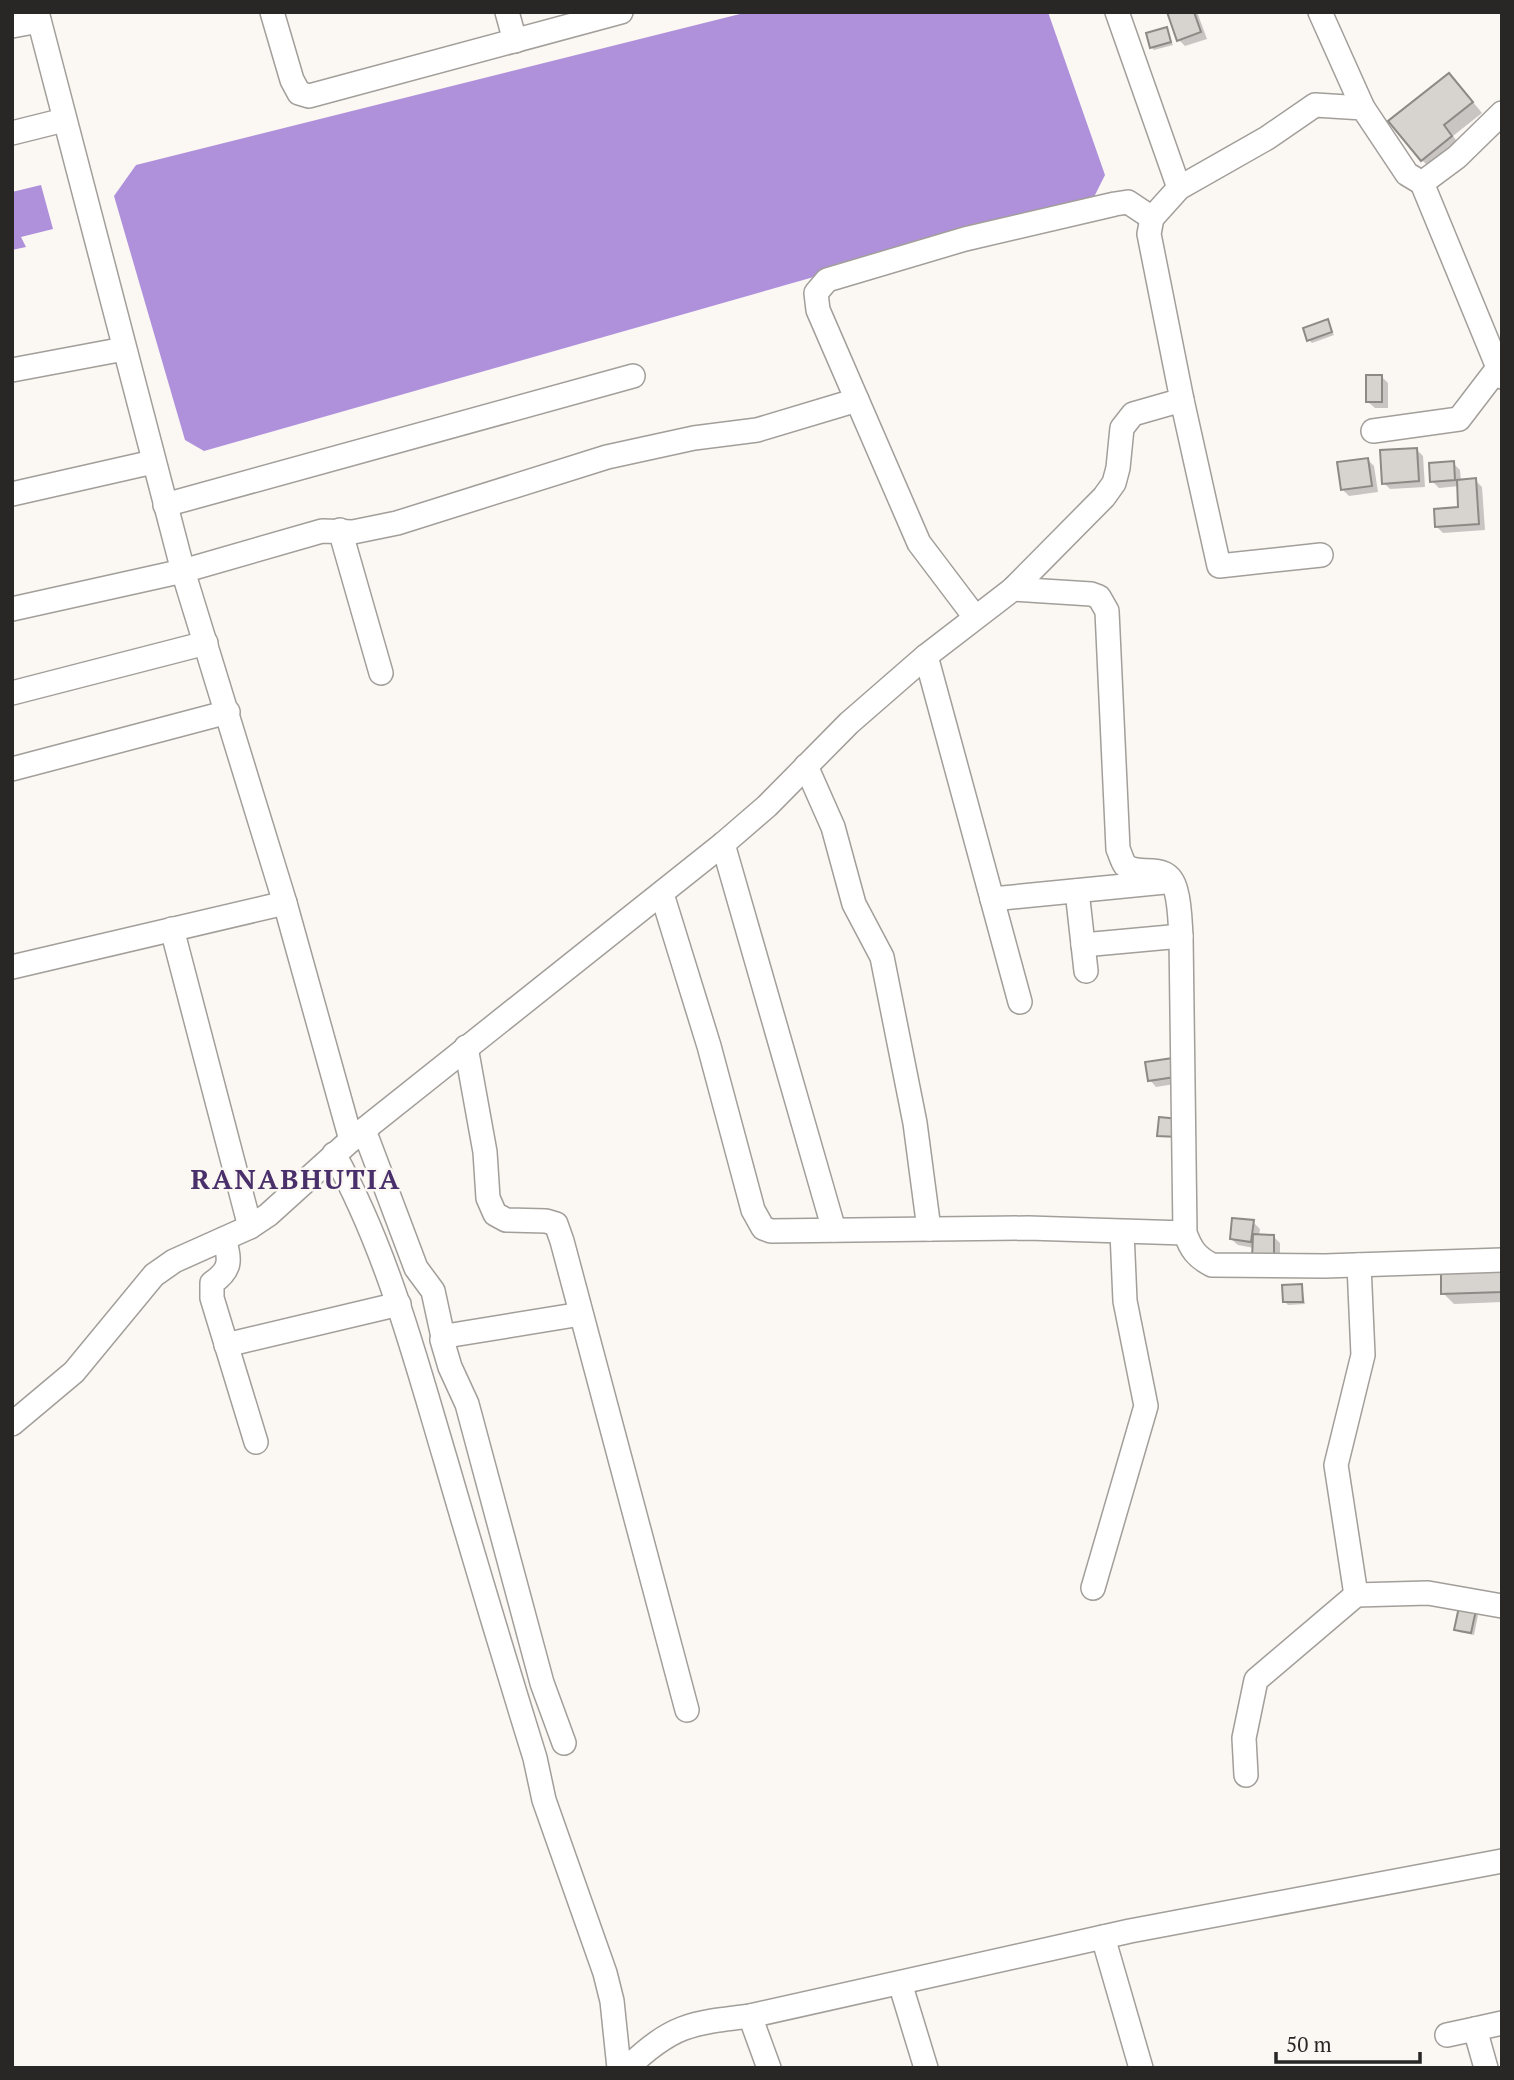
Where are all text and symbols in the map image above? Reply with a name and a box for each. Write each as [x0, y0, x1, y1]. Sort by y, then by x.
district label: RANABHUTIA [191, 1160, 401, 1197]
scale bar [1276, 2021, 1420, 2064]
text: 50 m [1286, 2030, 1332, 2058]

